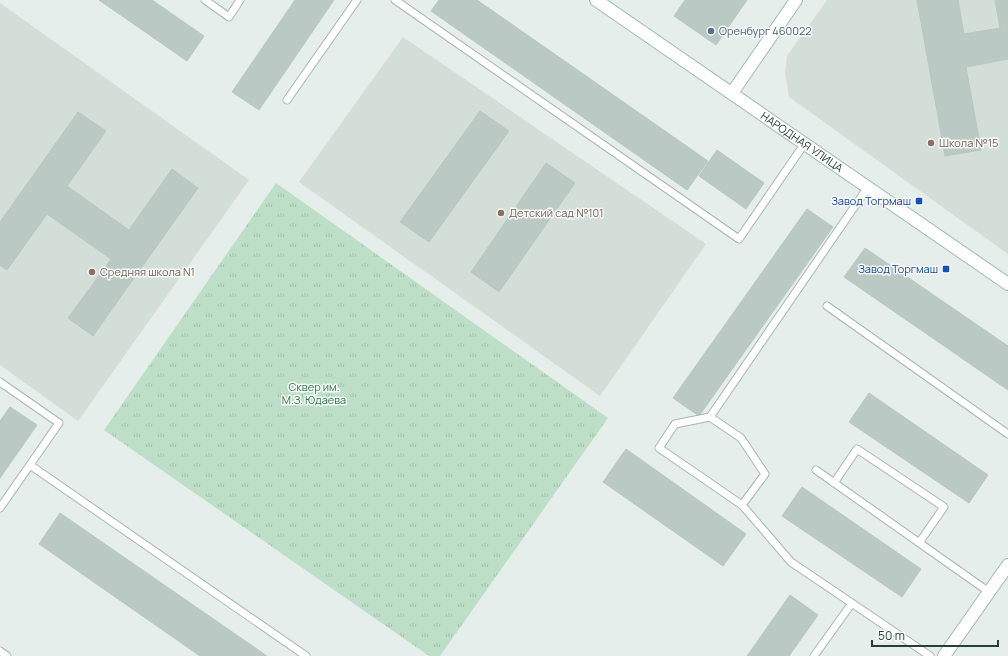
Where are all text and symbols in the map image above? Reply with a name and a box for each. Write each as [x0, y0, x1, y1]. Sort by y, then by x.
place label: Оренбург 460022 [719, 23, 812, 38]
marker: Оренбург 460022 [706, 26, 716, 36]
street label: НАРОДНАЯ УЛИЦА [758, 108, 846, 175]
place label: Школа №15 [939, 135, 998, 150]
marker: Школа №15 [926, 138, 936, 148]
place label: Завод Тогрмаш [831, 193, 911, 208]
marker: Завод Тогрмаш [914, 196, 924, 206]
place label: Детский сад №101 [509, 205, 604, 220]
marker: Детский сад №101 [496, 208, 506, 218]
place label: Завод Торгмаш [858, 261, 938, 276]
place label: Средняя школа N1 [100, 264, 195, 279]
marker: Завод Торгмаш [941, 264, 951, 274]
marker: Средняя школа N1 [87, 267, 97, 277]
park label: Сквер им. М.З. Юдаева [282, 379, 346, 407]
scale bar [872, 622, 998, 648]
text: 50 m [878, 627, 905, 644]

